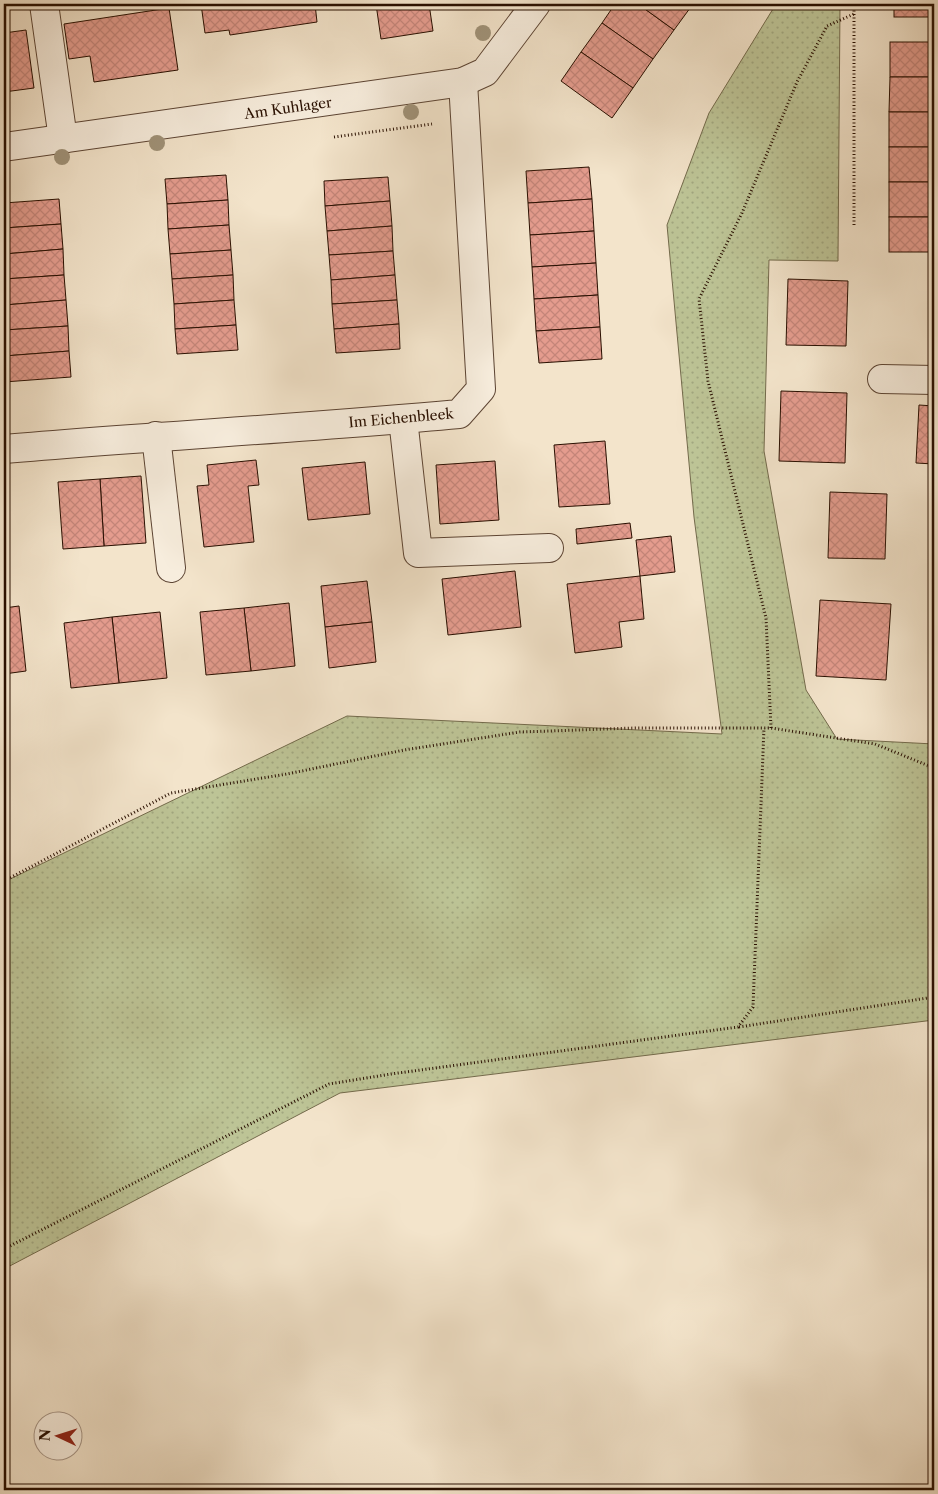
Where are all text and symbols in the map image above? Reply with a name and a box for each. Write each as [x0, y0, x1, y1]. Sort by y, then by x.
street label: Am Kuhlager [242, 93, 333, 123]
street label: Im Eichenbleek [348, 404, 455, 432]
north arrow [32, 1412, 82, 1462]
text: N [36, 1428, 54, 1442]

